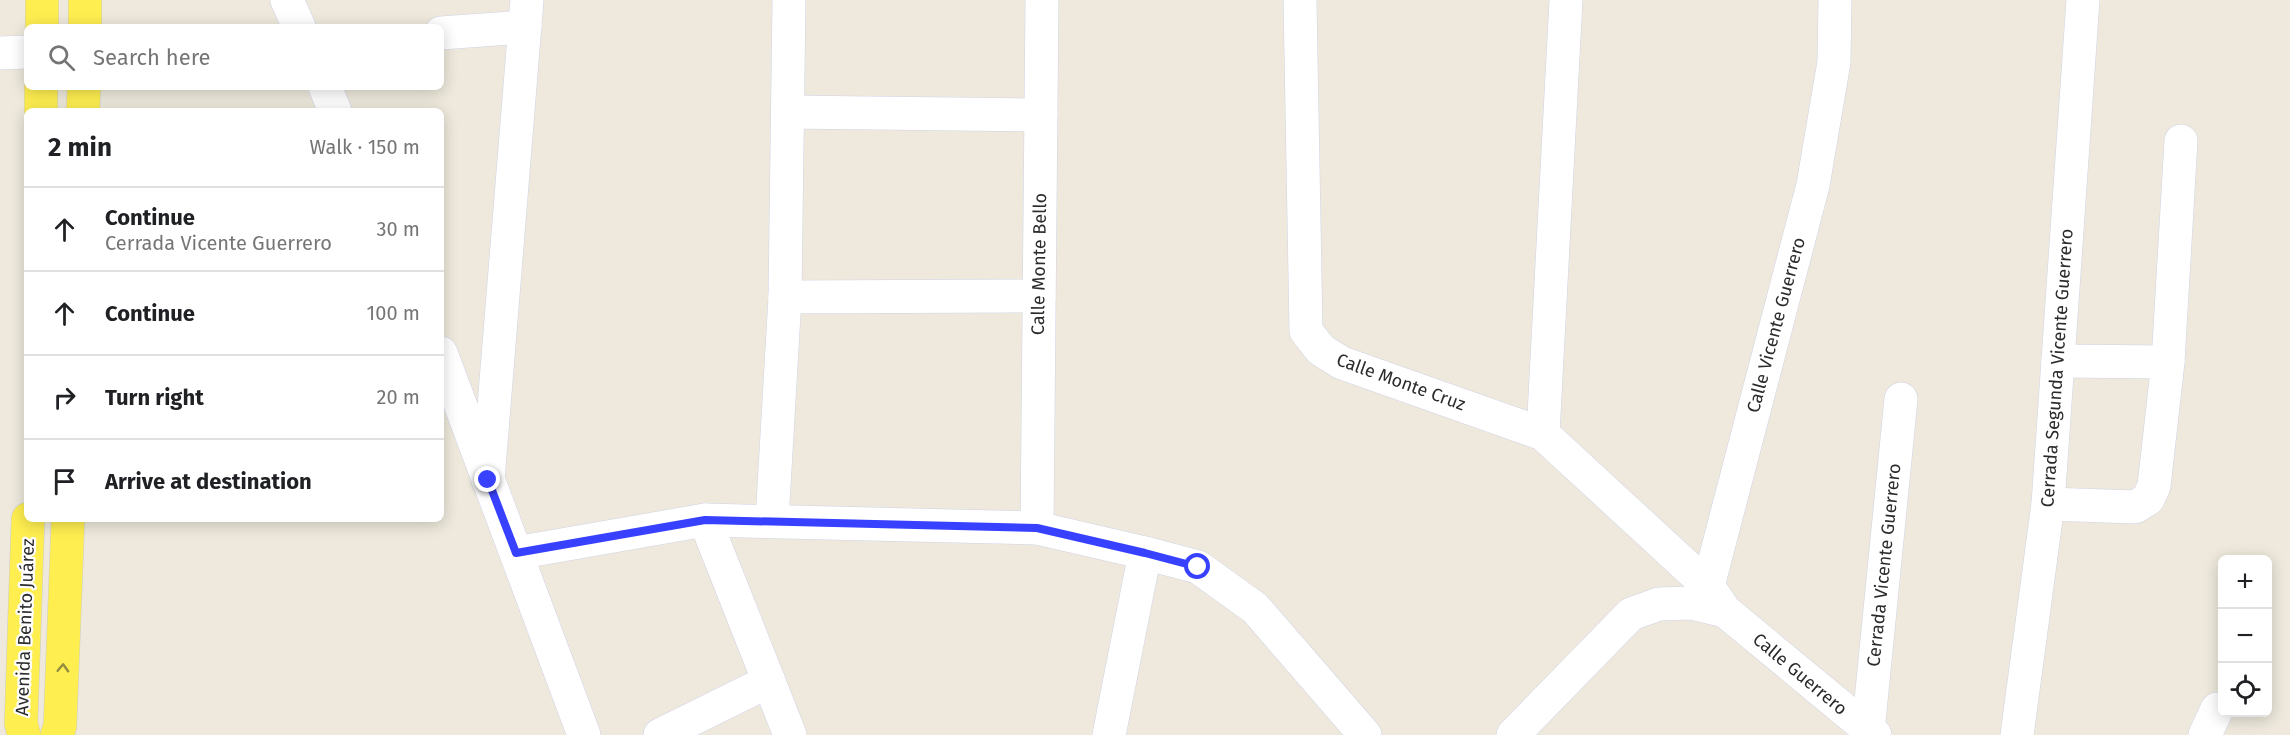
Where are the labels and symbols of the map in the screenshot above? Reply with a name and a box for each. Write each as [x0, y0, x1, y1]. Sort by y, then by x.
street label: Calle Monte Bello [1027, 193, 1051, 335]
street label: Cerrada Segunda Vicente Guerrero [2036, 228, 2078, 508]
street label: Calle Vicente Guerrero [1742, 235, 1810, 415]
street label: Calle Monte Cruz [1334, 348, 1469, 416]
street label: Cerrada Vicente Guerrero [1862, 462, 1906, 668]
route end [474, 466, 500, 492]
street label: Avenida Benito Juárez [11, 538, 39, 716]
route start [1184, 553, 1210, 579]
street label: Calle Guerrero [1748, 628, 1852, 720]
one-way arrow [56, 663, 69, 672]

